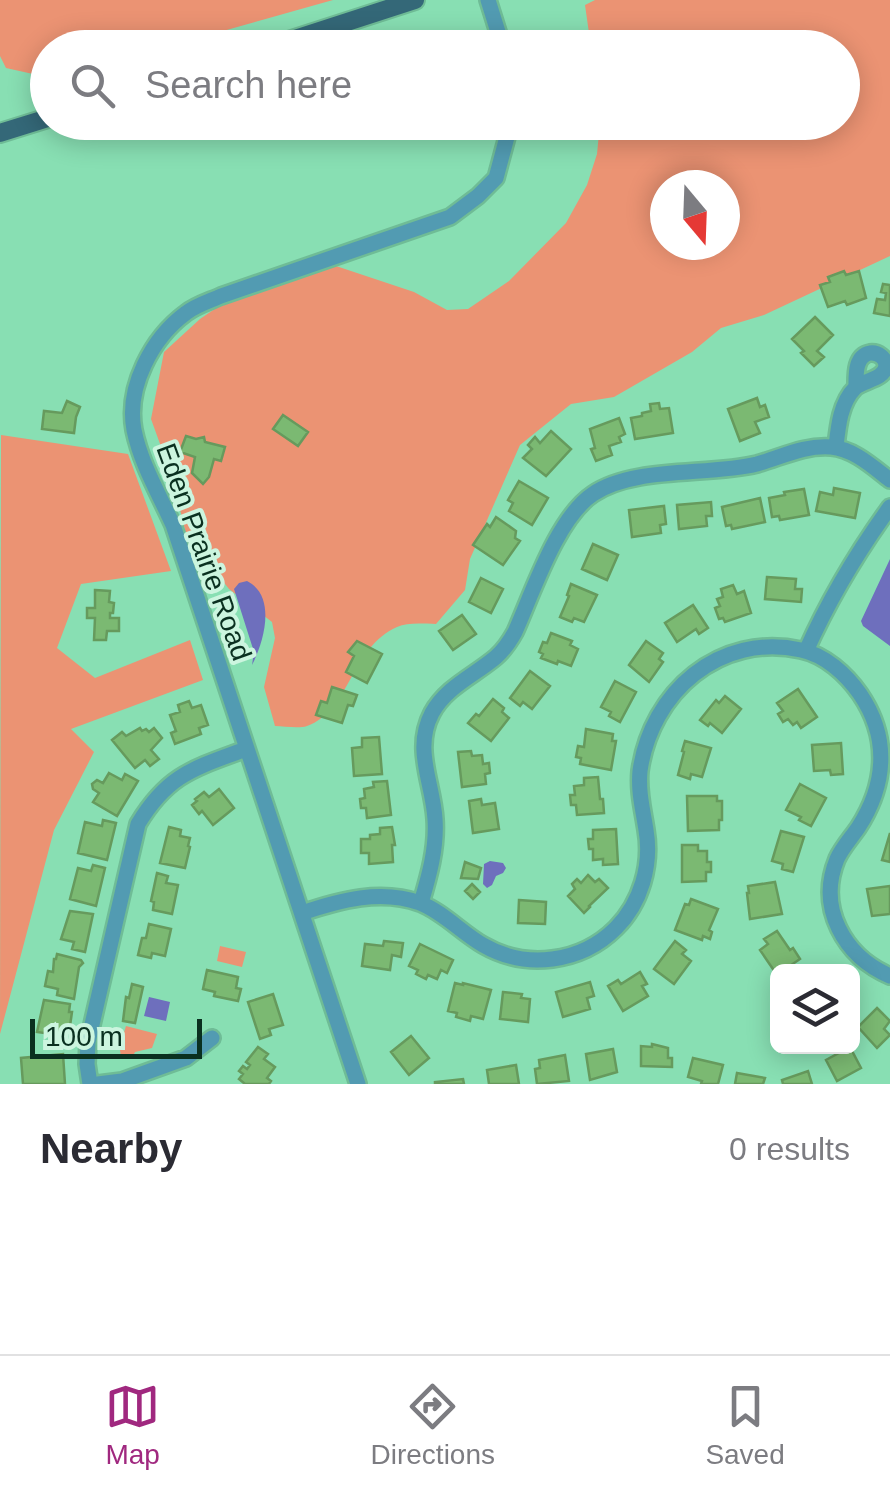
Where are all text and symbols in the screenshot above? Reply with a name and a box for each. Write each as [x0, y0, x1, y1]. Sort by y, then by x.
search box [30, 30, 860, 140]
icon: search [65, 58, 120, 113]
text: Search here [145, 64, 352, 106]
north arrow [650, 170, 740, 260]
street label: Eden Prairie Road [150, 439, 258, 665]
map controls [770, 964, 860, 1054]
button: layers [770, 964, 860, 1054]
scale bar [30, 1014, 202, 1058]
text: 100 m [45, 1021, 123, 1052]
text: Nearby [40, 1125, 182, 1172]
text: 0 results [729, 1131, 850, 1167]
tab: Map [105, 1379, 160, 1471]
tab: Directions [371, 1379, 495, 1471]
tab: Saved [705, 1379, 785, 1471]

